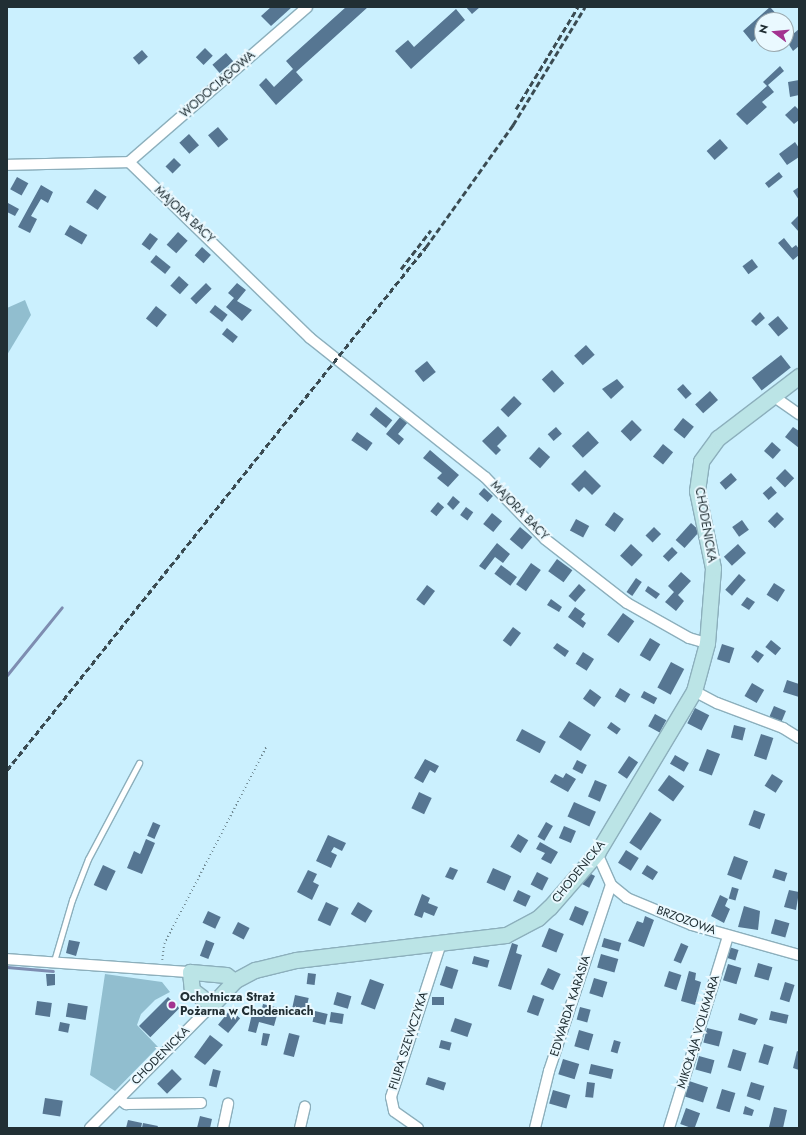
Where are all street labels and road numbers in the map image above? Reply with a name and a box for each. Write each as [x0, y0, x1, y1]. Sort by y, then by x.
street label: WODOCIĄGOWA [178, 49, 258, 121]
street label: MAJORA BACY [151, 184, 217, 246]
street label: MAJORA BACY [487, 478, 551, 544]
street label: CHODENICKA [691, 486, 719, 564]
street label: CHODENICKA [549, 838, 609, 906]
street label: BRZOZOWA [654, 904, 718, 938]
street label: EDWARDA KARASIA [548, 953, 594, 1059]
street label: MIKOŁAJA VOLKMARA [675, 973, 723, 1091]
street label: FILIPA SZEWCZYKA [386, 990, 432, 1092]
street label: CHODENICKA [129, 1024, 193, 1088]

